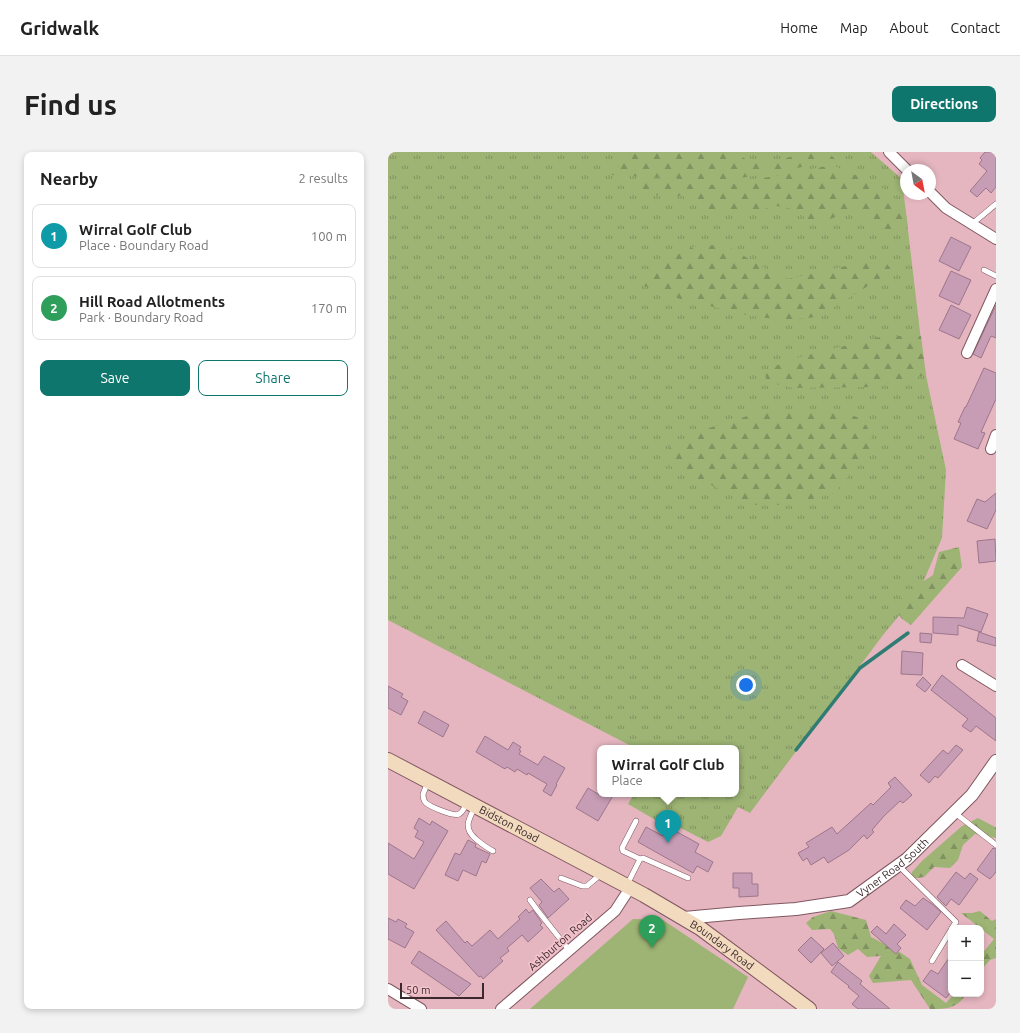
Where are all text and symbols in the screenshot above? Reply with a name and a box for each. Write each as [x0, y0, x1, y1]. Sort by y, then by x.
text: Gridwalk [20, 17, 99, 39]
text: Home [780, 20, 818, 36]
text: Map [840, 20, 868, 36]
text: About [890, 20, 929, 36]
text: Contact [951, 20, 1000, 36]
button: Directions [892, 86, 996, 122]
text: Find us [24, 89, 117, 120]
north arrow [900, 164, 936, 200]
text: Nearby [40, 169, 98, 188]
text: 2 results [298, 171, 348, 185]
text: Wirral Golf Club [79, 221, 192, 238]
text: 1 [50, 229, 58, 243]
text: 100 m [311, 229, 347, 243]
text: Place · Boundary Road [79, 238, 209, 252]
text: Hill Road Allotments [79, 293, 225, 310]
text: 2 [50, 301, 58, 315]
text: 170 m [311, 301, 347, 315]
text: Park · Boundary Road [79, 310, 203, 324]
button: Save [40, 360, 190, 396]
button: Share [198, 360, 348, 396]
your location [736, 675, 756, 695]
popup [597, 745, 739, 797]
text: Wirral Golf Club [612, 756, 724, 773]
text: Place [612, 773, 643, 787]
street label: Bidston Road [477, 803, 541, 845]
pin: 1 [655, 810, 681, 843]
street label: Vyner Road South [854, 835, 931, 899]
street label: Ashburton Road [526, 911, 594, 973]
pin: 2 [639, 915, 665, 948]
street label: Boundary Road [688, 918, 756, 972]
map controls [948, 925, 984, 997]
button: + [948, 925, 984, 961]
button: − [948, 961, 984, 997]
scale bar [400, 981, 484, 1000]
text: 50 m [406, 984, 430, 996]

